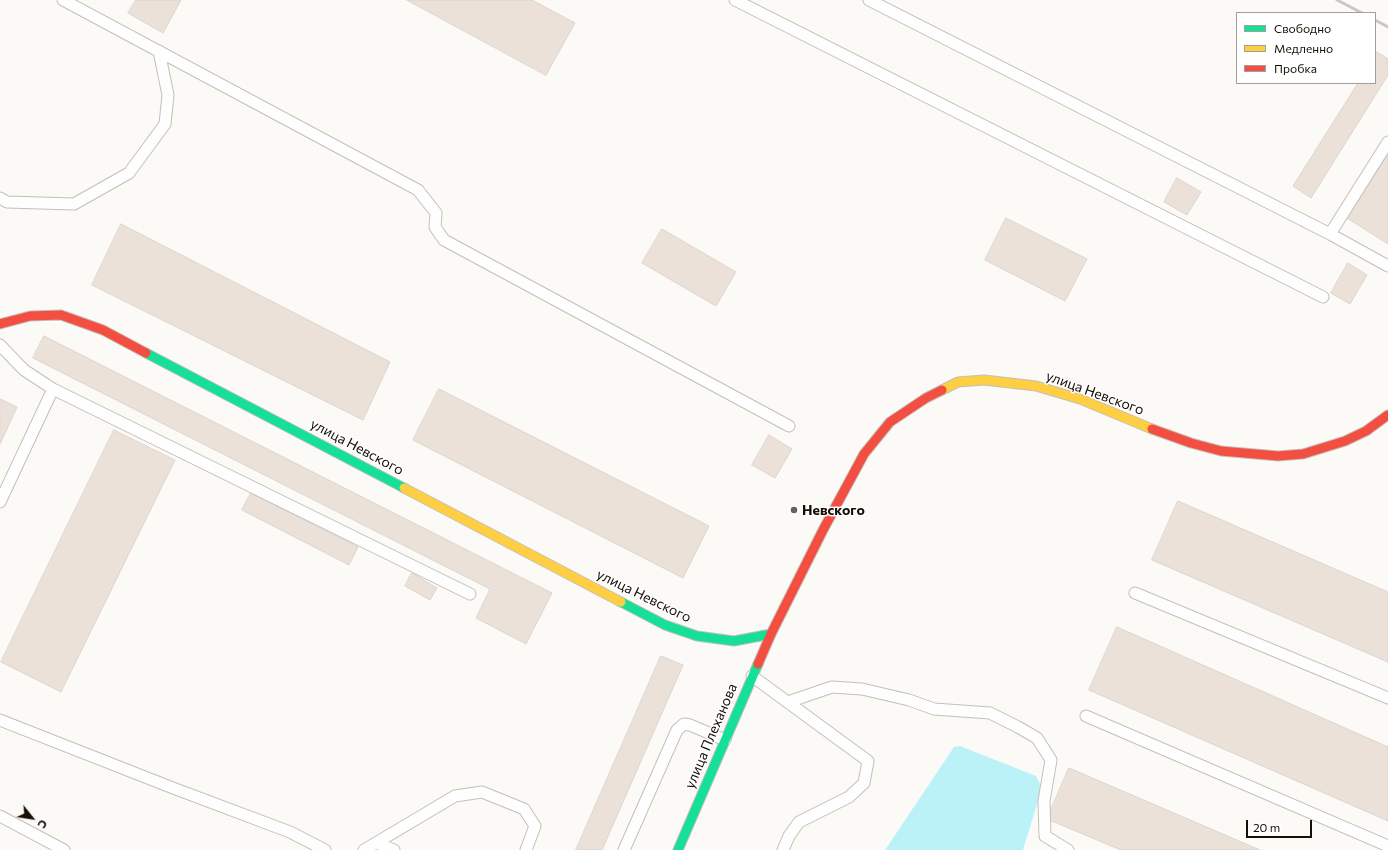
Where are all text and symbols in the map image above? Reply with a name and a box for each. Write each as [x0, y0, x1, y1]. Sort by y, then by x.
legend [1236, 12, 1376, 84]
text: Свободно [1274, 21, 1331, 35]
text: Медленно [1274, 41, 1333, 55]
text: Пробка [1274, 61, 1317, 75]
street label: улица Невского [1044, 367, 1146, 419]
street label: улица Невского [308, 415, 406, 479]
place label: Невского [802, 502, 865, 518]
marker: Невского [789, 505, 799, 515]
street label: улица Невского [594, 566, 694, 626]
street label: улица Плеханова [681, 681, 741, 791]
north arrow [12, 798, 52, 838]
scale bar [1248, 812, 1314, 838]
text: С [35, 818, 50, 831]
text: 20 m [1253, 820, 1280, 834]

